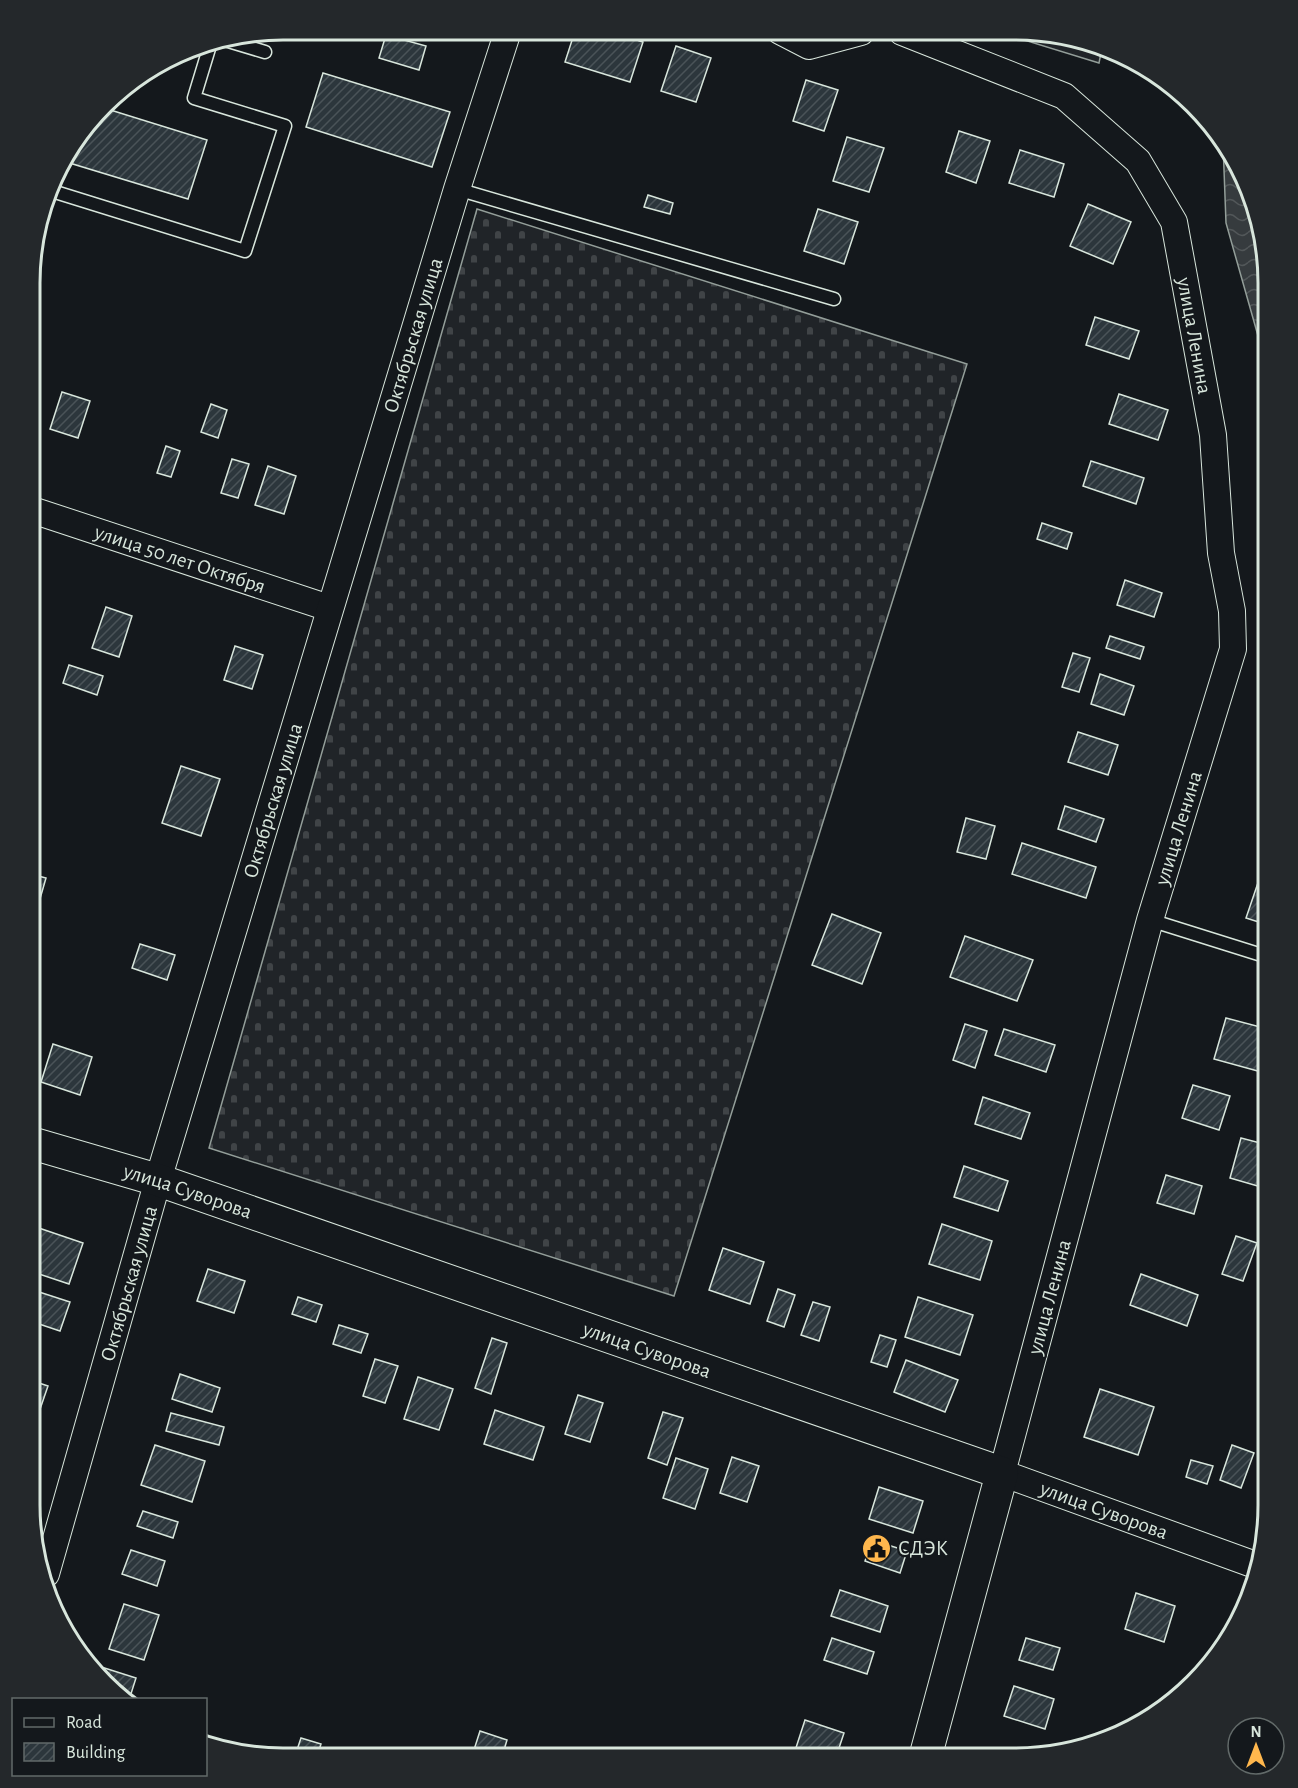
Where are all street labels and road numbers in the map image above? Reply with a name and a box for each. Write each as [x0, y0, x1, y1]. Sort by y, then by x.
street label: Октябрьская улица [380, 255, 447, 415]
street label: улица Ленина [1173, 275, 1215, 396]
street label: улица 50 лет Октября [91, 521, 268, 597]
street label: Октябрьская улица [240, 720, 306, 881]
street label: улица Ленина [1151, 768, 1206, 889]
street label: улица Суворова [120, 1160, 255, 1223]
street label: Октябрьская улица [97, 1203, 161, 1364]
street label: улица Ленина [1024, 1237, 1075, 1358]
street label: улица Суворова [579, 1318, 714, 1382]
street label: улица Суворова [1037, 1478, 1171, 1543]

